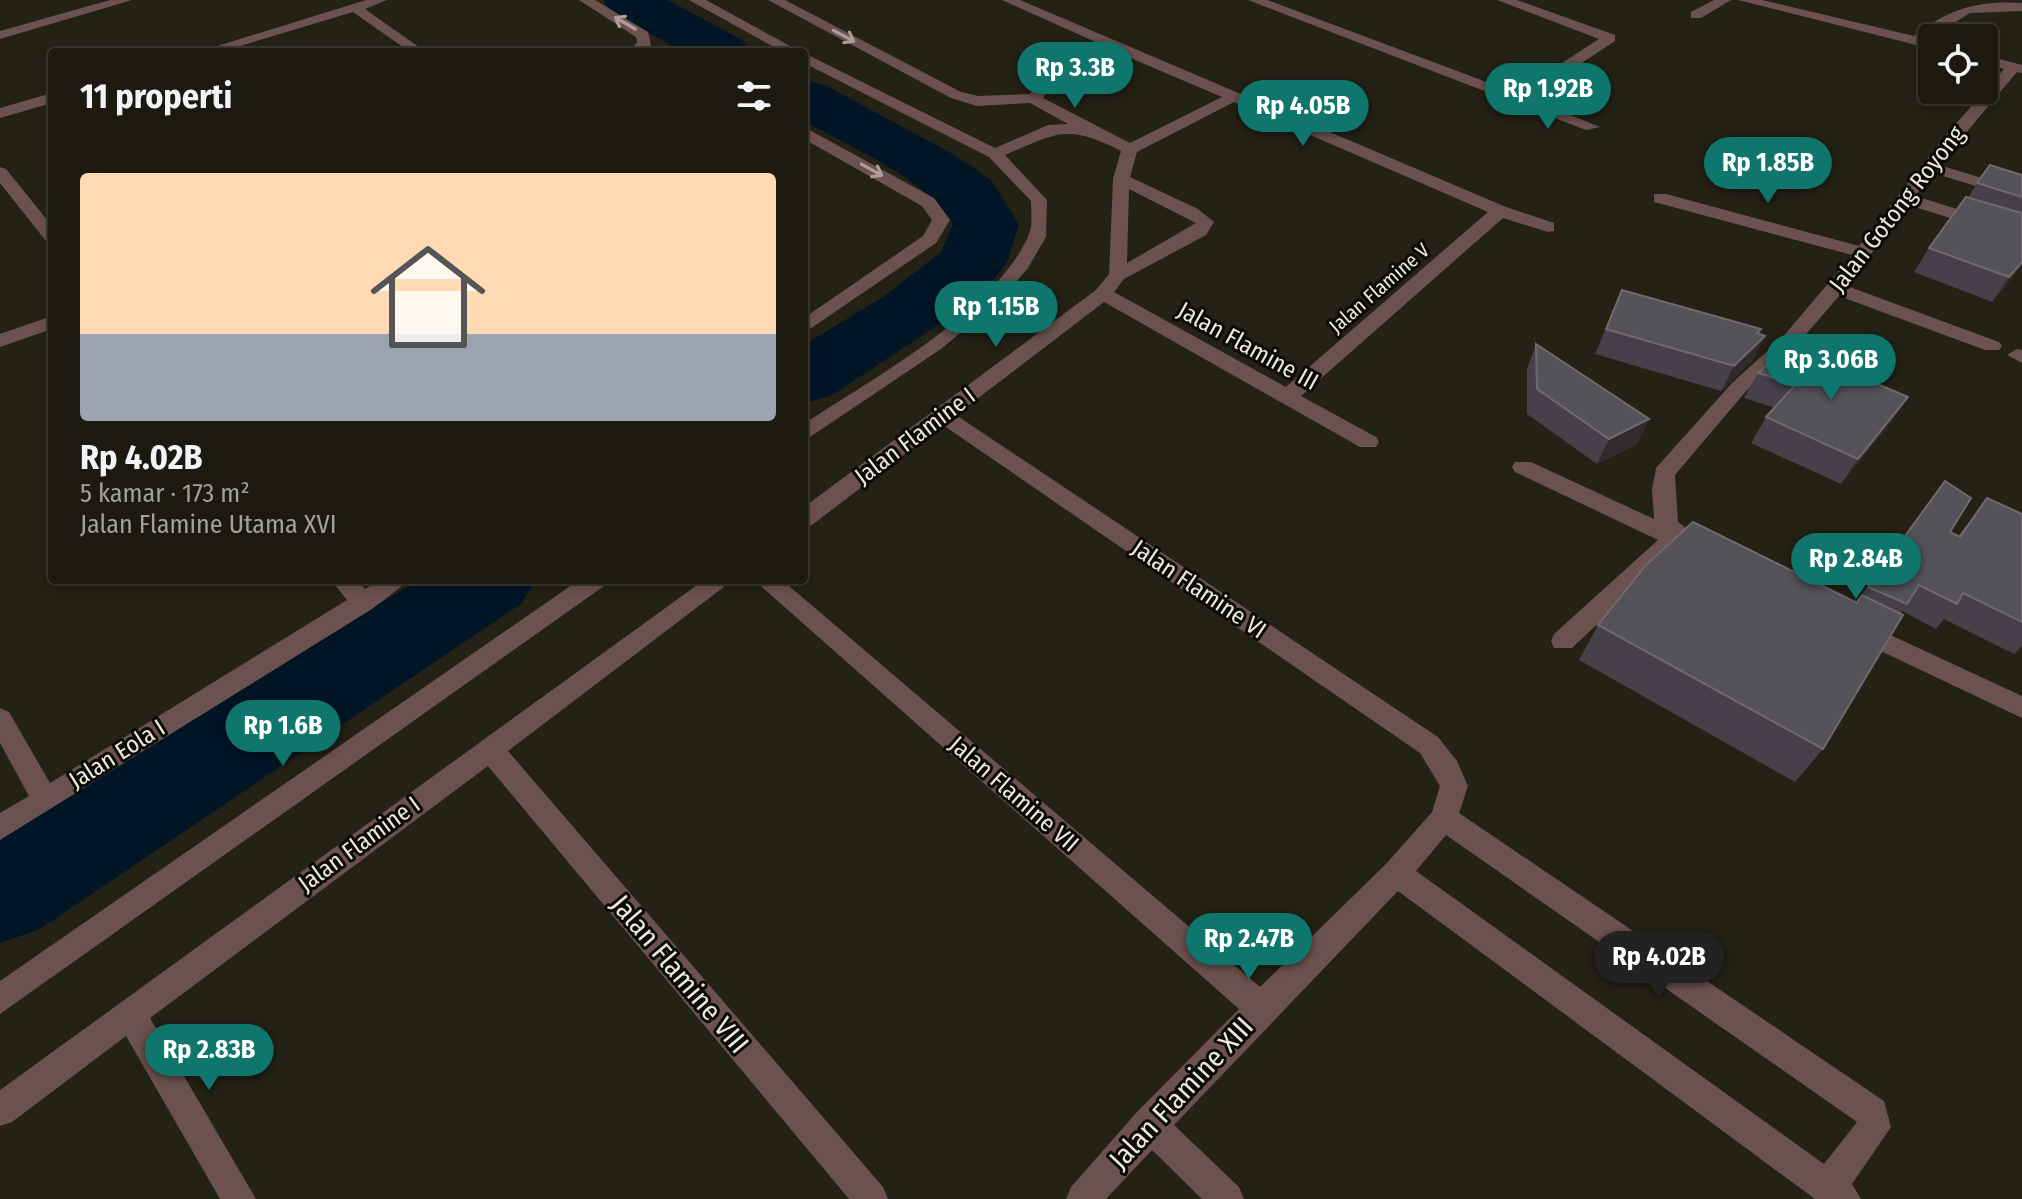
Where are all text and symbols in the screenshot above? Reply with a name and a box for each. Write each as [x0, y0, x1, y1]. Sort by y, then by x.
one-way arrow [614, 15, 638, 30]
map controls [1918, 24, 1998, 104]
button: locate [1918, 24, 1998, 104]
one-way arrow [831, 29, 855, 45]
pin: Rp 3.3B [1001, 42, 1149, 110]
text: Rp 3.3B [1035, 52, 1115, 83]
pin: Rp 1.92B [1465, 63, 1631, 131]
text: Rp 1.92B [1503, 73, 1593, 104]
icon: filters [732, 74, 776, 118]
text: 11 properti [80, 76, 232, 117]
pin: Rp 4.05B [1220, 80, 1386, 148]
text: Rp 4.05B [1256, 90, 1350, 121]
street label: Jalan Gotong Royong [1824, 120, 1971, 298]
pin: Rp 1.85B [1685, 137, 1851, 205]
text: Rp 1.85B [1722, 147, 1814, 178]
one-way arrow [860, 162, 883, 178]
icon: home [356, 225, 500, 369]
street label: Jalan Flamine V [1324, 238, 1434, 338]
pin: Rp 1.15B [913, 281, 1079, 349]
text: Rp 1.15B [953, 291, 1039, 322]
street label: Jalan Flamine III [1173, 296, 1323, 396]
pin: Rp 3.06B [1748, 334, 1914, 402]
text: Rp 3.06B [1784, 344, 1878, 375]
street label: Jalan Flamine I [849, 382, 981, 490]
text: Rp 4.02B [80, 437, 202, 478]
text: 5 kamar · 173 m² [80, 478, 250, 509]
text: Jalan Flamine Utama XVI [80, 509, 337, 540]
pin: Rp 2.84B [1773, 533, 1939, 601]
street label: Jalan Flamine VI [1127, 534, 1271, 644]
text: Rp 2.84B [1809, 543, 1903, 574]
pin: Rp 1.6B [209, 700, 357, 768]
text: Rp 1.6B [244, 710, 322, 741]
street label: Jalan Eola I [64, 714, 170, 794]
street label: Jalan Flamine VII [944, 730, 1084, 858]
street label: Jalan Flamine I [293, 790, 425, 898]
street label: Jalan Flamine VIII [604, 888, 756, 1060]
pin: Rp 2.47B [1166, 913, 1332, 981]
text: Rp 2.47B [1204, 923, 1294, 954]
pin: Rp 4.02B [1576, 931, 1742, 999]
text: Rp 4.02B [1612, 941, 1706, 972]
street label: Jalan Flamine XIII [1102, 1010, 1260, 1176]
pin: Rp 2.83B [126, 1024, 292, 1092]
text: Rp 2.83B [163, 1034, 255, 1065]

